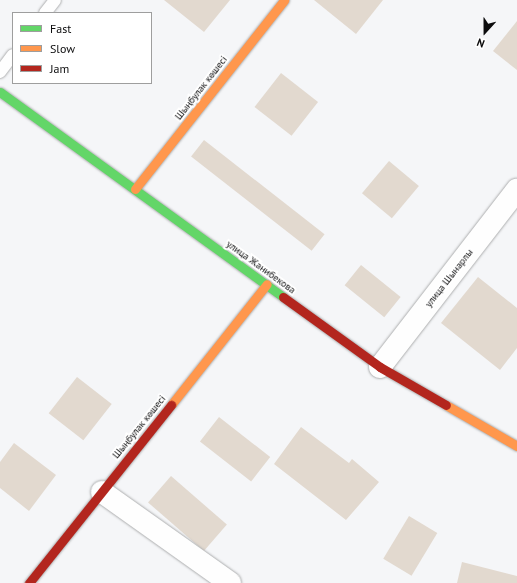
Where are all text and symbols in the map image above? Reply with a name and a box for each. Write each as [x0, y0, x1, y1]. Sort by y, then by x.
legend [12, 12, 152, 84]
north arrow [465, 12, 505, 52]
text: Fast [50, 21, 71, 36]
text: N [475, 35, 487, 51]
text: Slow [50, 41, 75, 56]
street label: Шыңбулак көшесі [172, 54, 230, 122]
text: Jam [50, 61, 69, 76]
street label: улица Жанибекова [224, 238, 298, 296]
street label: улица Шынарлы [422, 246, 476, 310]
street label: Шыңбулак көшесі [110, 393, 168, 461]

